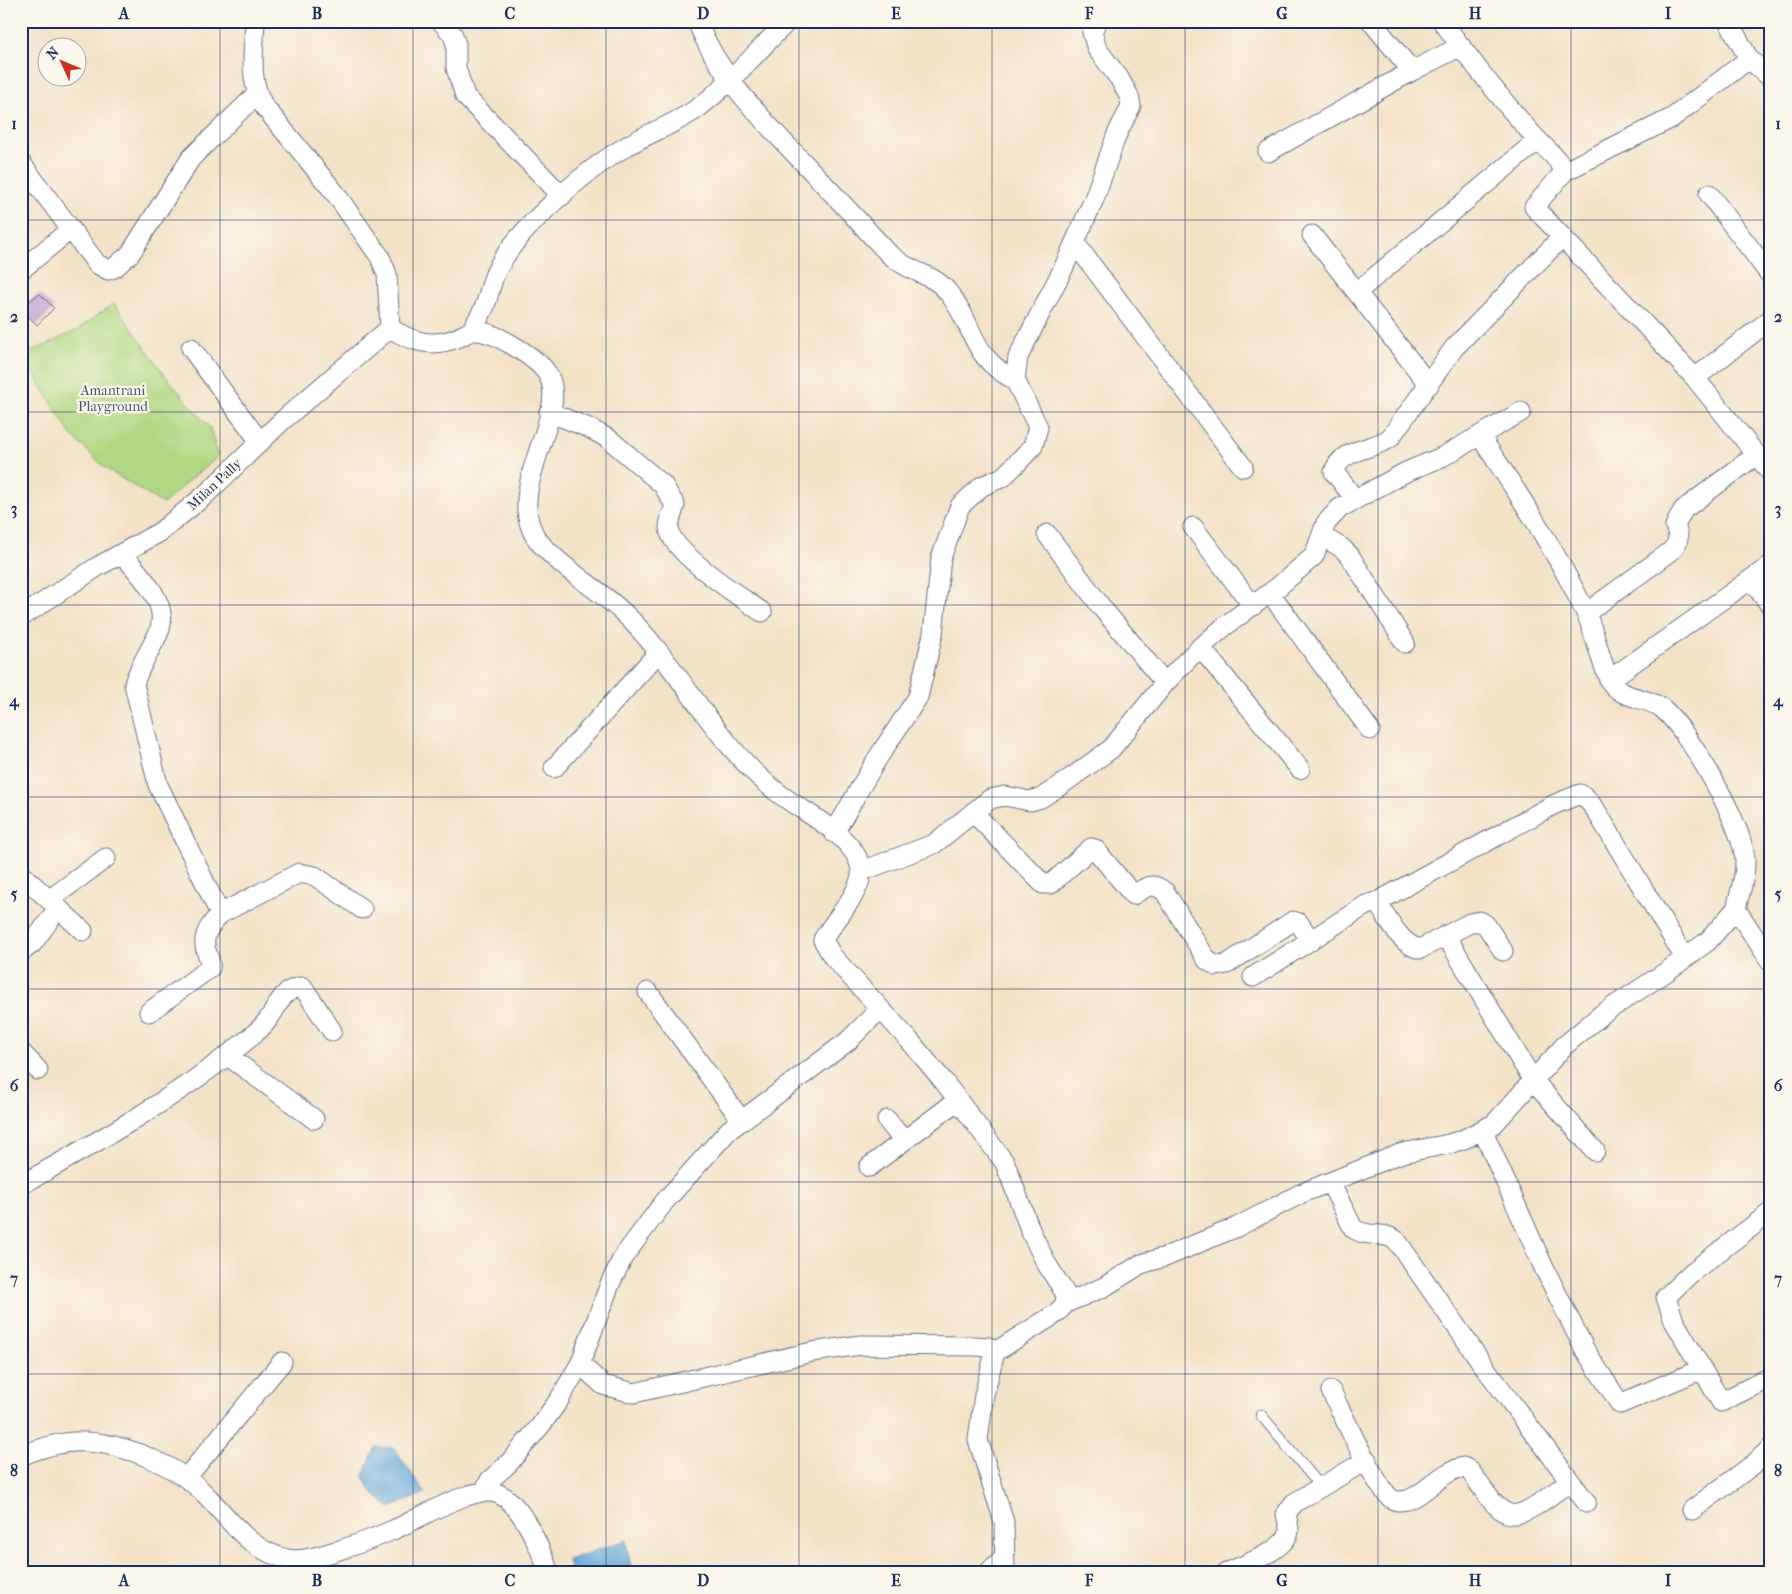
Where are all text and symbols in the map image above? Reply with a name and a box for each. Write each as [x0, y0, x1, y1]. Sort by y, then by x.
text: A [118, 4, 130, 23]
text: B [312, 4, 322, 23]
text: C [505, 4, 516, 23]
text: D [697, 4, 709, 23]
text: E [891, 4, 901, 23]
text: F [1084, 4, 1094, 23]
text: G [1276, 4, 1288, 23]
text: H [1469, 4, 1482, 23]
text: I [1665, 4, 1672, 23]
north arrow [38, 38, 88, 88]
text: N [43, 43, 63, 63]
text: 1 [11, 114, 17, 133]
text: 1 [1775, 114, 1781, 133]
text: 2 [10, 307, 18, 326]
text: 2 [1774, 307, 1782, 326]
park label: Amantrani Playground [78, 382, 148, 415]
street label: Milan Pally [184, 455, 245, 514]
text: 3 [11, 499, 17, 519]
text: 3 [1775, 499, 1781, 519]
text: 4 [8, 691, 20, 711]
text: 4 [1772, 691, 1784, 711]
text: 5 [11, 884, 18, 903]
text: 5 [1775, 884, 1782, 903]
text: 6 [10, 1076, 19, 1095]
text: 6 [1774, 1076, 1783, 1095]
text: 7 [9, 1269, 18, 1288]
text: 7 [1773, 1269, 1782, 1288]
text: 8 [10, 1461, 18, 1480]
text: 8 [1774, 1461, 1782, 1480]
text: A [118, 1571, 130, 1590]
text: B [312, 1571, 322, 1590]
text: C [505, 1571, 516, 1590]
text: D [697, 1571, 709, 1590]
text: E [891, 1571, 901, 1590]
text: F [1084, 1571, 1094, 1590]
text: G [1276, 1571, 1288, 1590]
text: H [1469, 1571, 1482, 1590]
text: I [1665, 1571, 1672, 1590]

